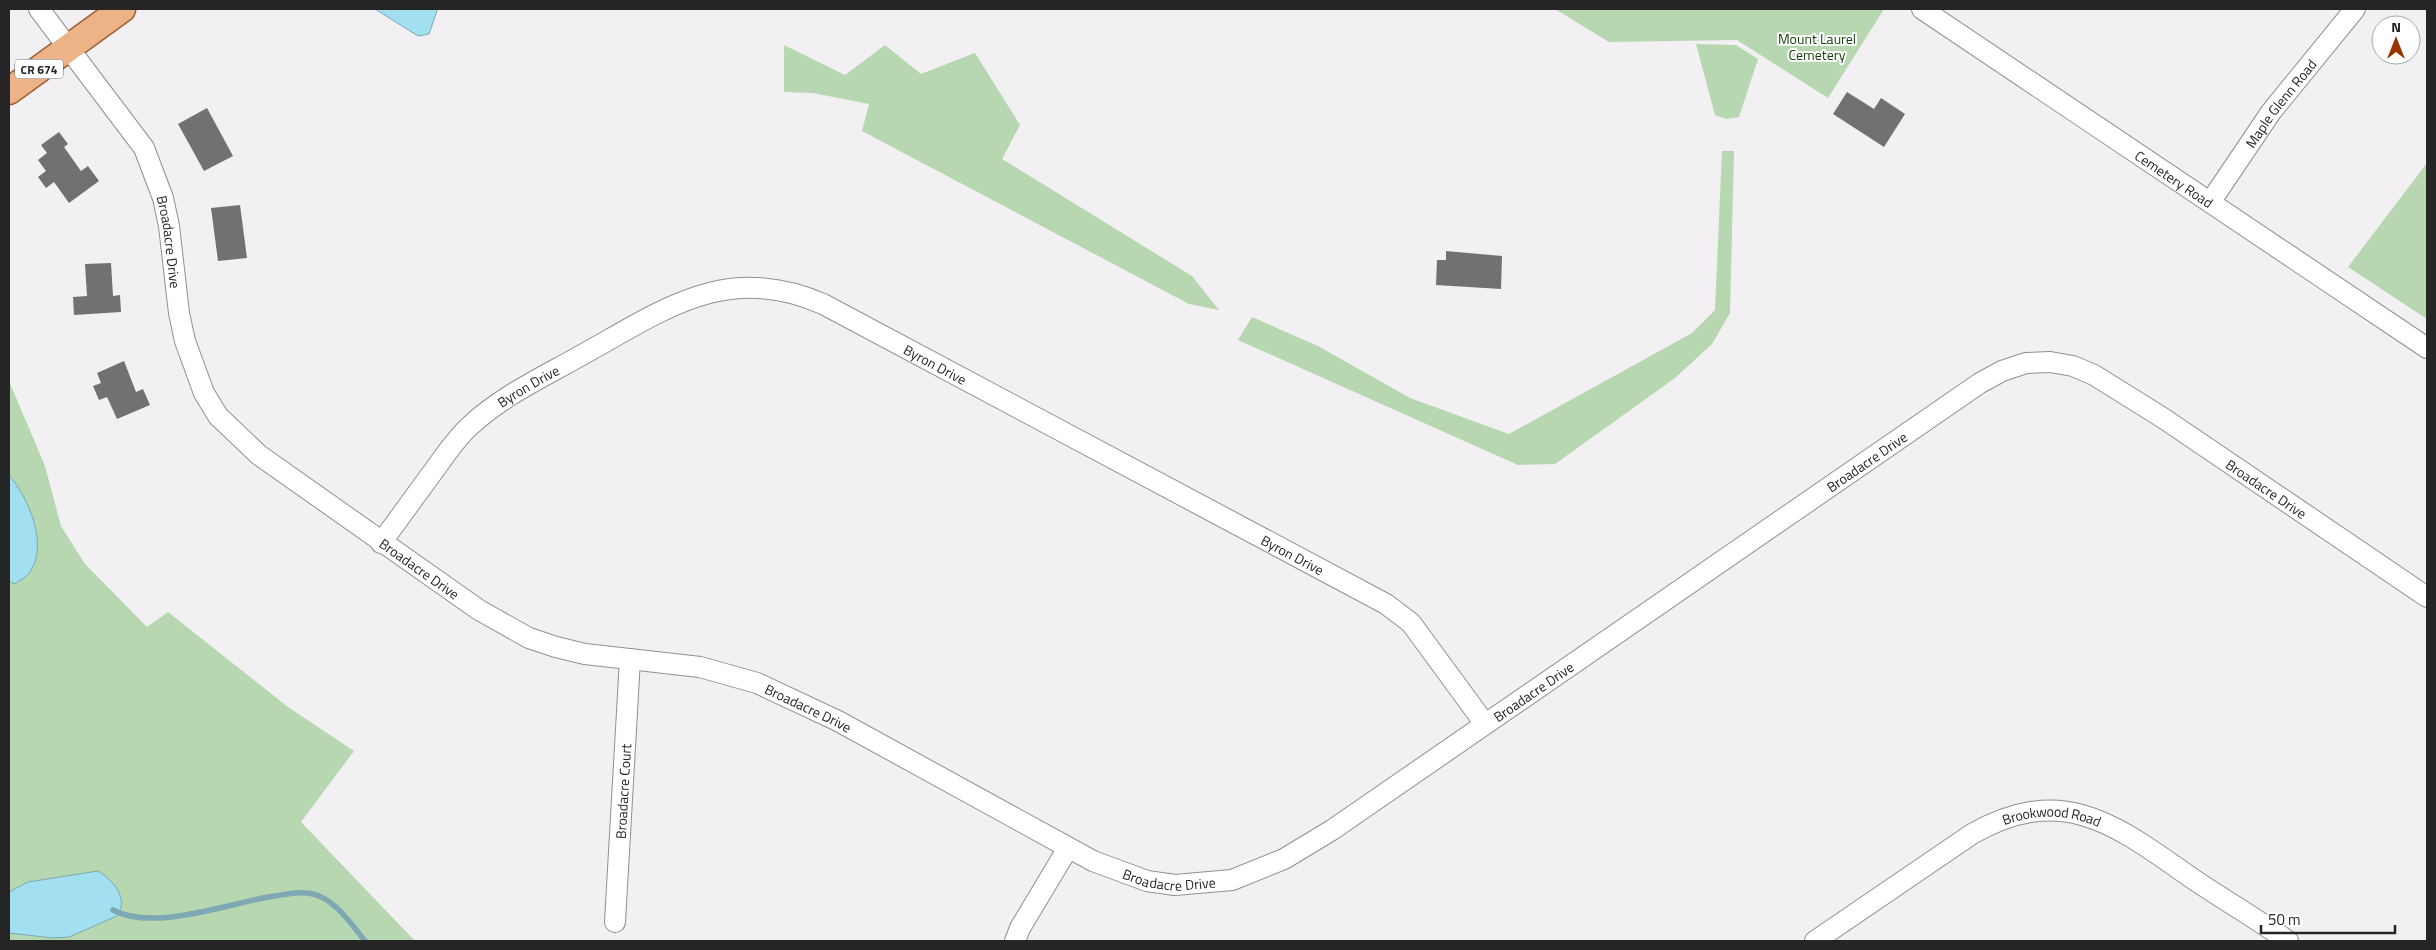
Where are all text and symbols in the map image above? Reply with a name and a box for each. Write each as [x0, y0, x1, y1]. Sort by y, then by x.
north arrow [2371, 15, 2421, 65]
text: N [2391, 16, 2401, 37]
park label: Mount Laurel Cemetery [1778, 28, 1856, 65]
street label: Maple Glenn Road [2239, 54, 2321, 152]
road number: CR 674 [15, 60, 63, 78]
street label: Cemetery Road [2131, 145, 2218, 212]
street label: Broadacre Drive [152, 193, 187, 289]
street label: Byron Drive [900, 338, 971, 389]
street label: Byron Drive [493, 359, 563, 412]
street label: Broadacre Drive [1822, 426, 1911, 497]
street label: Broadacre Drive [2222, 453, 2311, 523]
street label: Byron Drive [1258, 529, 1328, 580]
street label: Broadacre Drive [375, 533, 464, 604]
street label: Broadacre Drive [1489, 656, 1578, 727]
street label: Broadacre Drive [762, 678, 856, 737]
street label: Broadacre Court [609, 743, 636, 839]
street label: Brookwood Road [1999, 800, 2105, 831]
street label: Broadacre Drive [1120, 862, 1216, 895]
scale bar [2261, 902, 2395, 934]
text: 50 m [2268, 908, 2301, 931]

